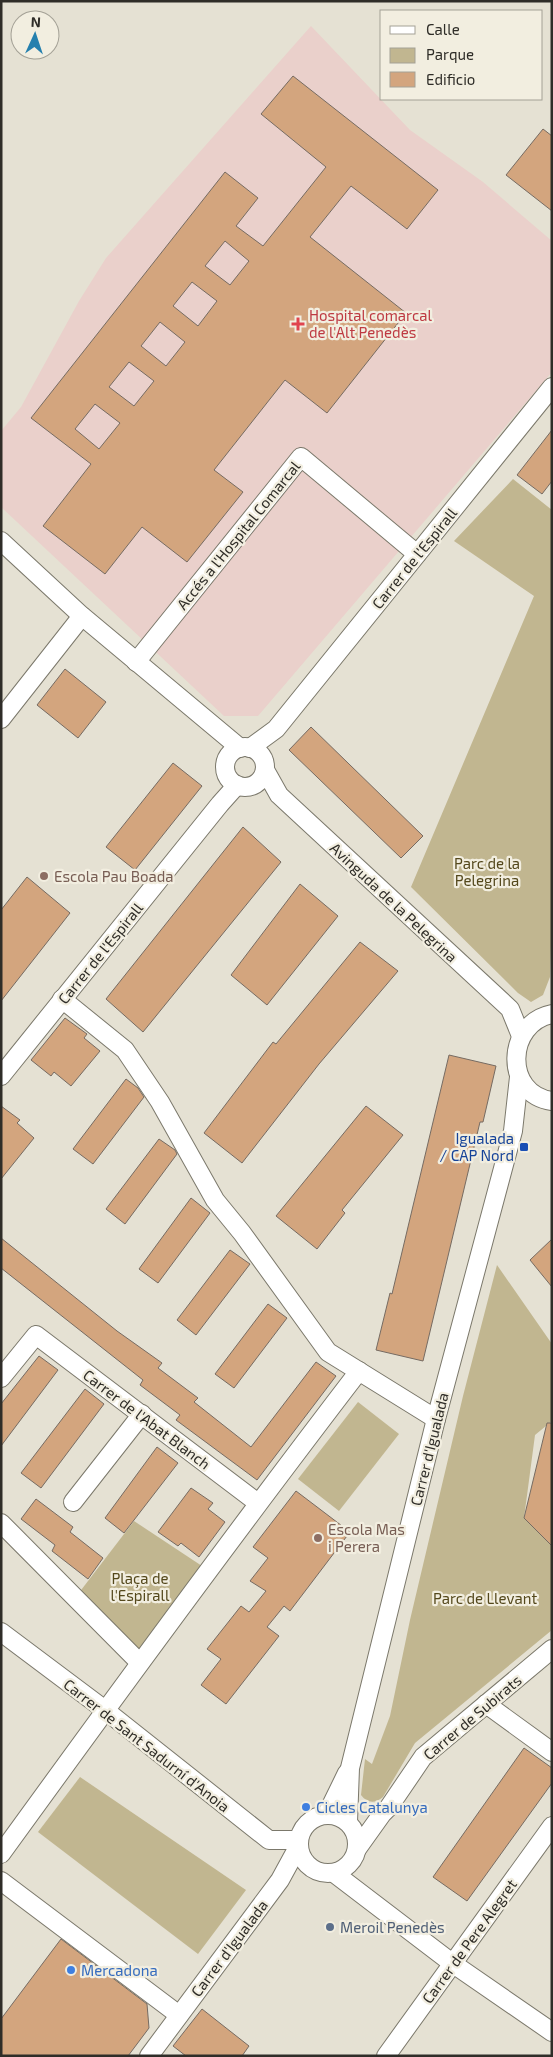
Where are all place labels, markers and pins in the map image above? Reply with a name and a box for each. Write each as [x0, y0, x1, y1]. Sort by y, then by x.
place label: Hospital comarcal de l'Alt Penedès [309, 306, 432, 341]
marker: Hospital comarcal de l'Alt Penedès [291, 317, 305, 331]
place label: Escola Pau Boada [54, 867, 174, 885]
marker: Escola Pau Boada [38, 870, 50, 882]
place label: Igualada / CAP Nord [440, 1129, 514, 1164]
marker: Igualada / CAP Nord [518, 1141, 530, 1153]
place label: Escola Mas i Perera [328, 1520, 405, 1555]
marker: Escola Mas i Perera [312, 1532, 324, 1544]
place label: Cicles Catalunya [316, 1798, 428, 1816]
marker: Cicles Catalunya [300, 1801, 312, 1813]
place label: Meroil Penedès [340, 1918, 445, 1936]
marker: Meroil Penedès [324, 1921, 336, 1933]
place label: Mercadona [81, 1961, 158, 1979]
marker: Mercadona [65, 1964, 77, 1976]

